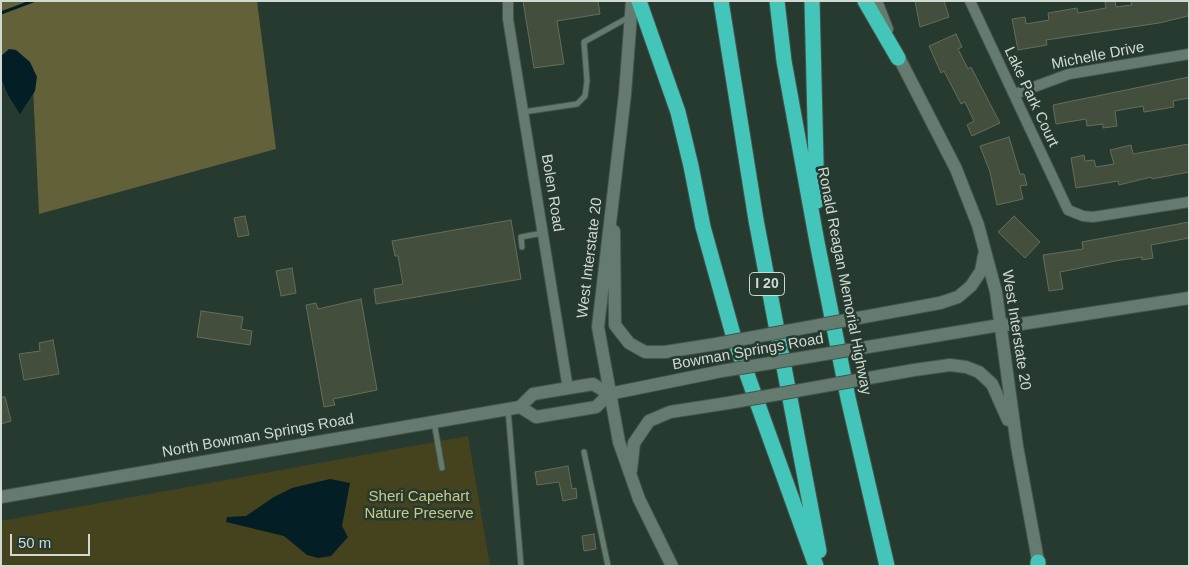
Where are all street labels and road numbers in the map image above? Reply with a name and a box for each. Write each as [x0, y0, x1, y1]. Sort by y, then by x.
street label: Michelle Drive [1050, 38, 1146, 74]
street label: Lake Park Court [1000, 44, 1062, 150]
street label: Bolen Road [537, 153, 567, 233]
street label: Ronald Reagan Memorial Highway [813, 166, 875, 396]
street label: West Interstate 20 [574, 197, 606, 319]
street label: West Interstate 20 [998, 269, 1034, 391]
road number: I 20 [750, 272, 784, 296]
street label: Bowman Springs Road [671, 330, 825, 374]
street label: North Bowman Springs Road [161, 410, 355, 462]

